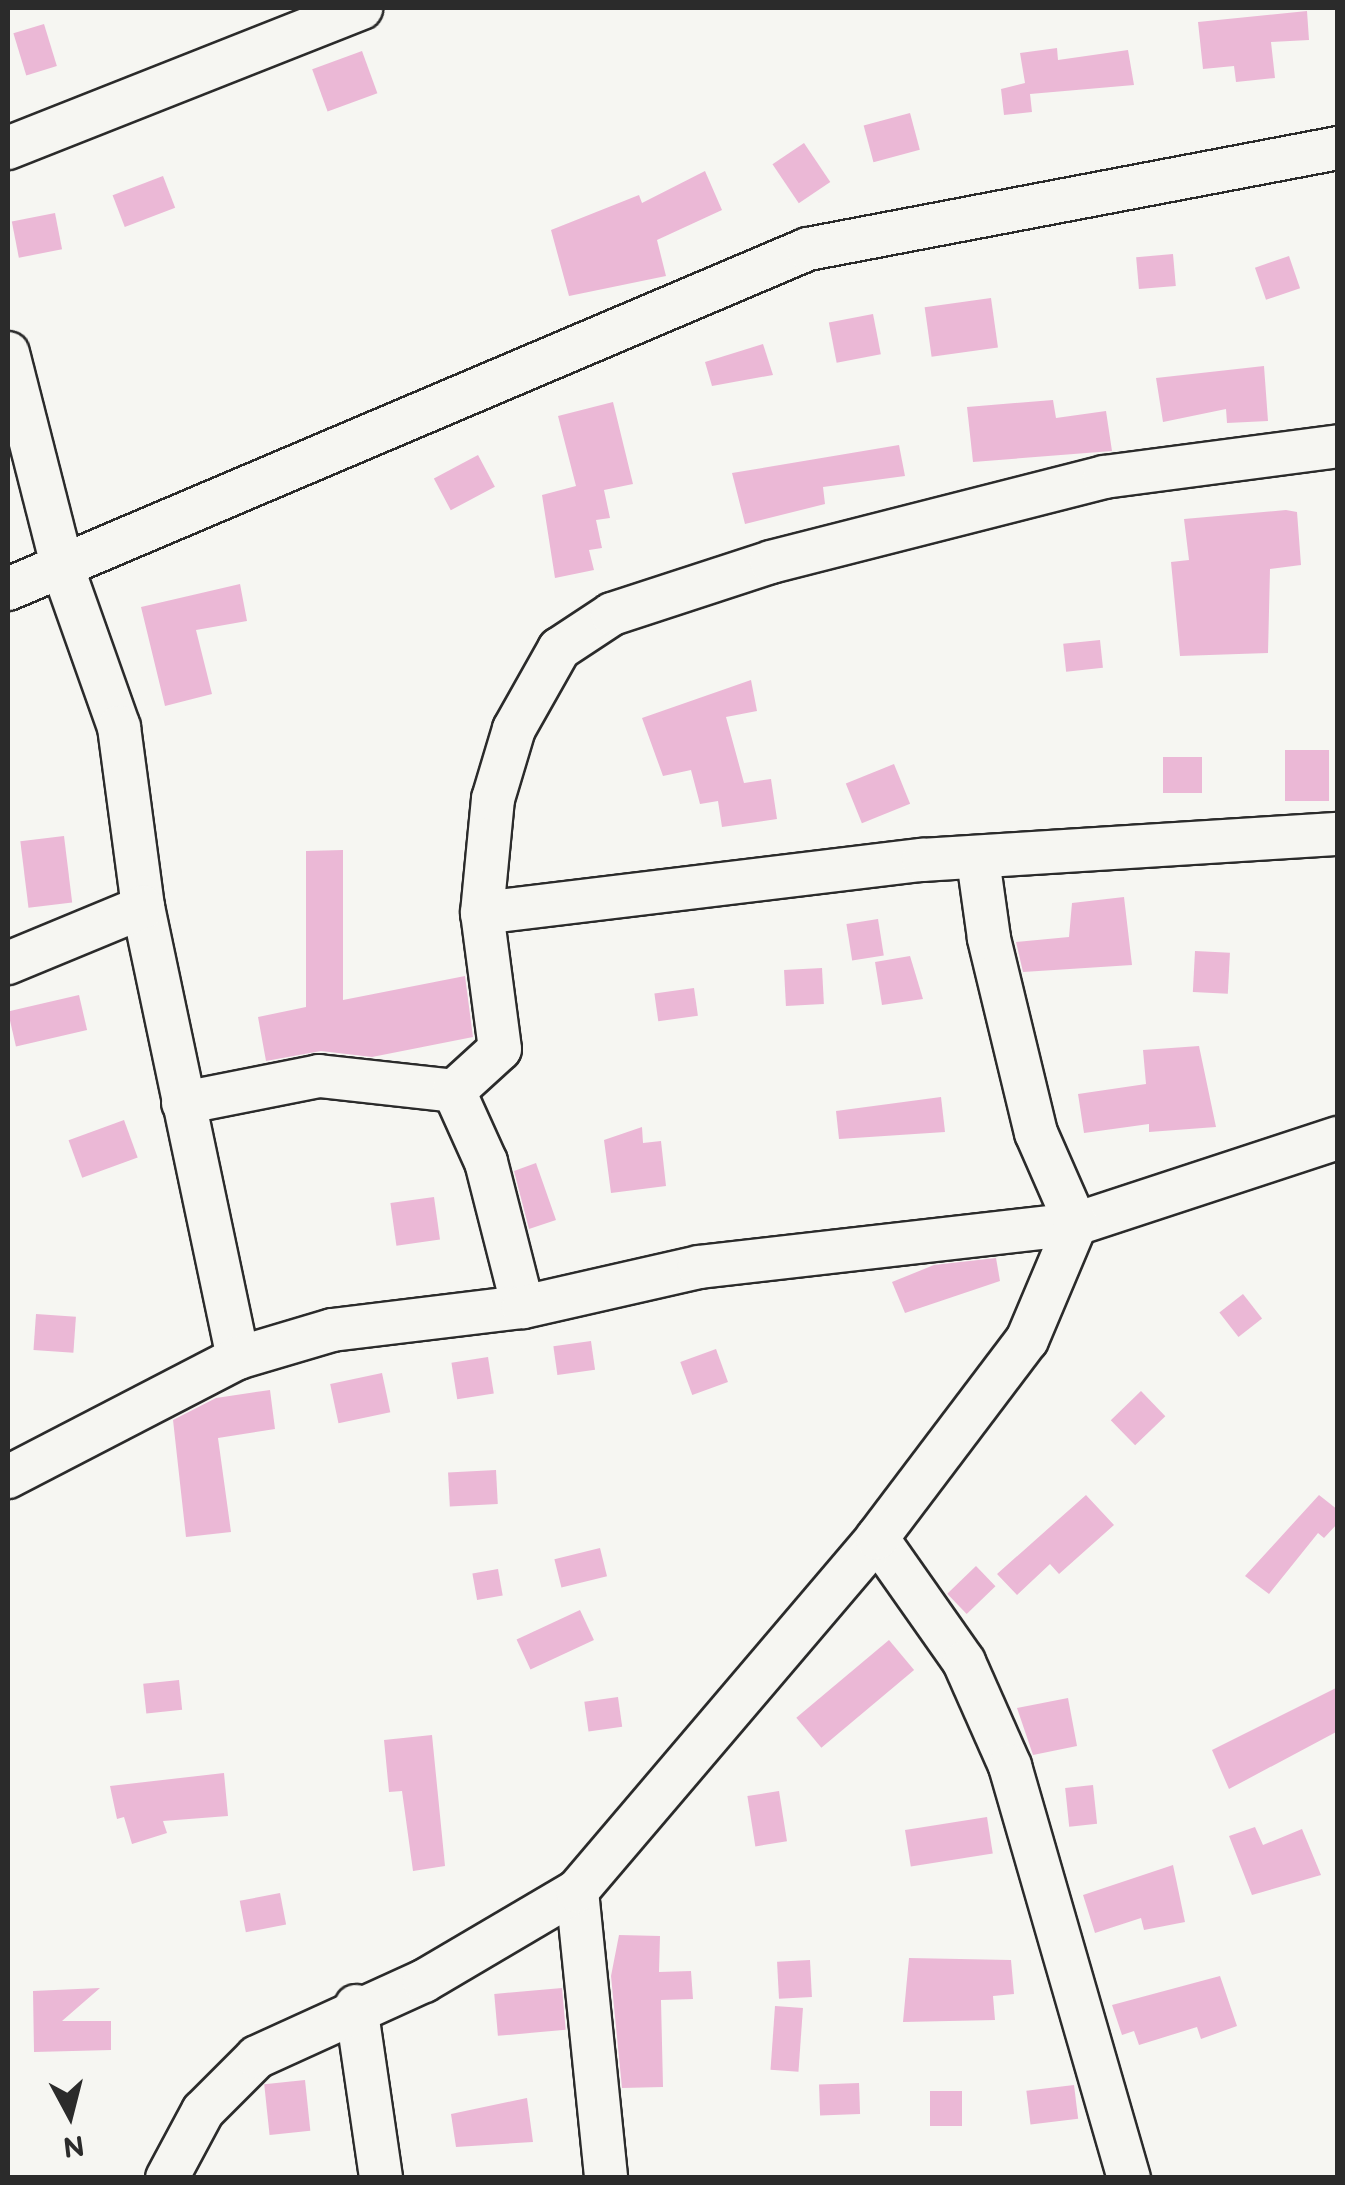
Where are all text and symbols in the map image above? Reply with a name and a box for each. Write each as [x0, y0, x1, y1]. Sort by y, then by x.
north arrow [20, 2065, 120, 2165]
text: N [61, 2128, 86, 2163]

